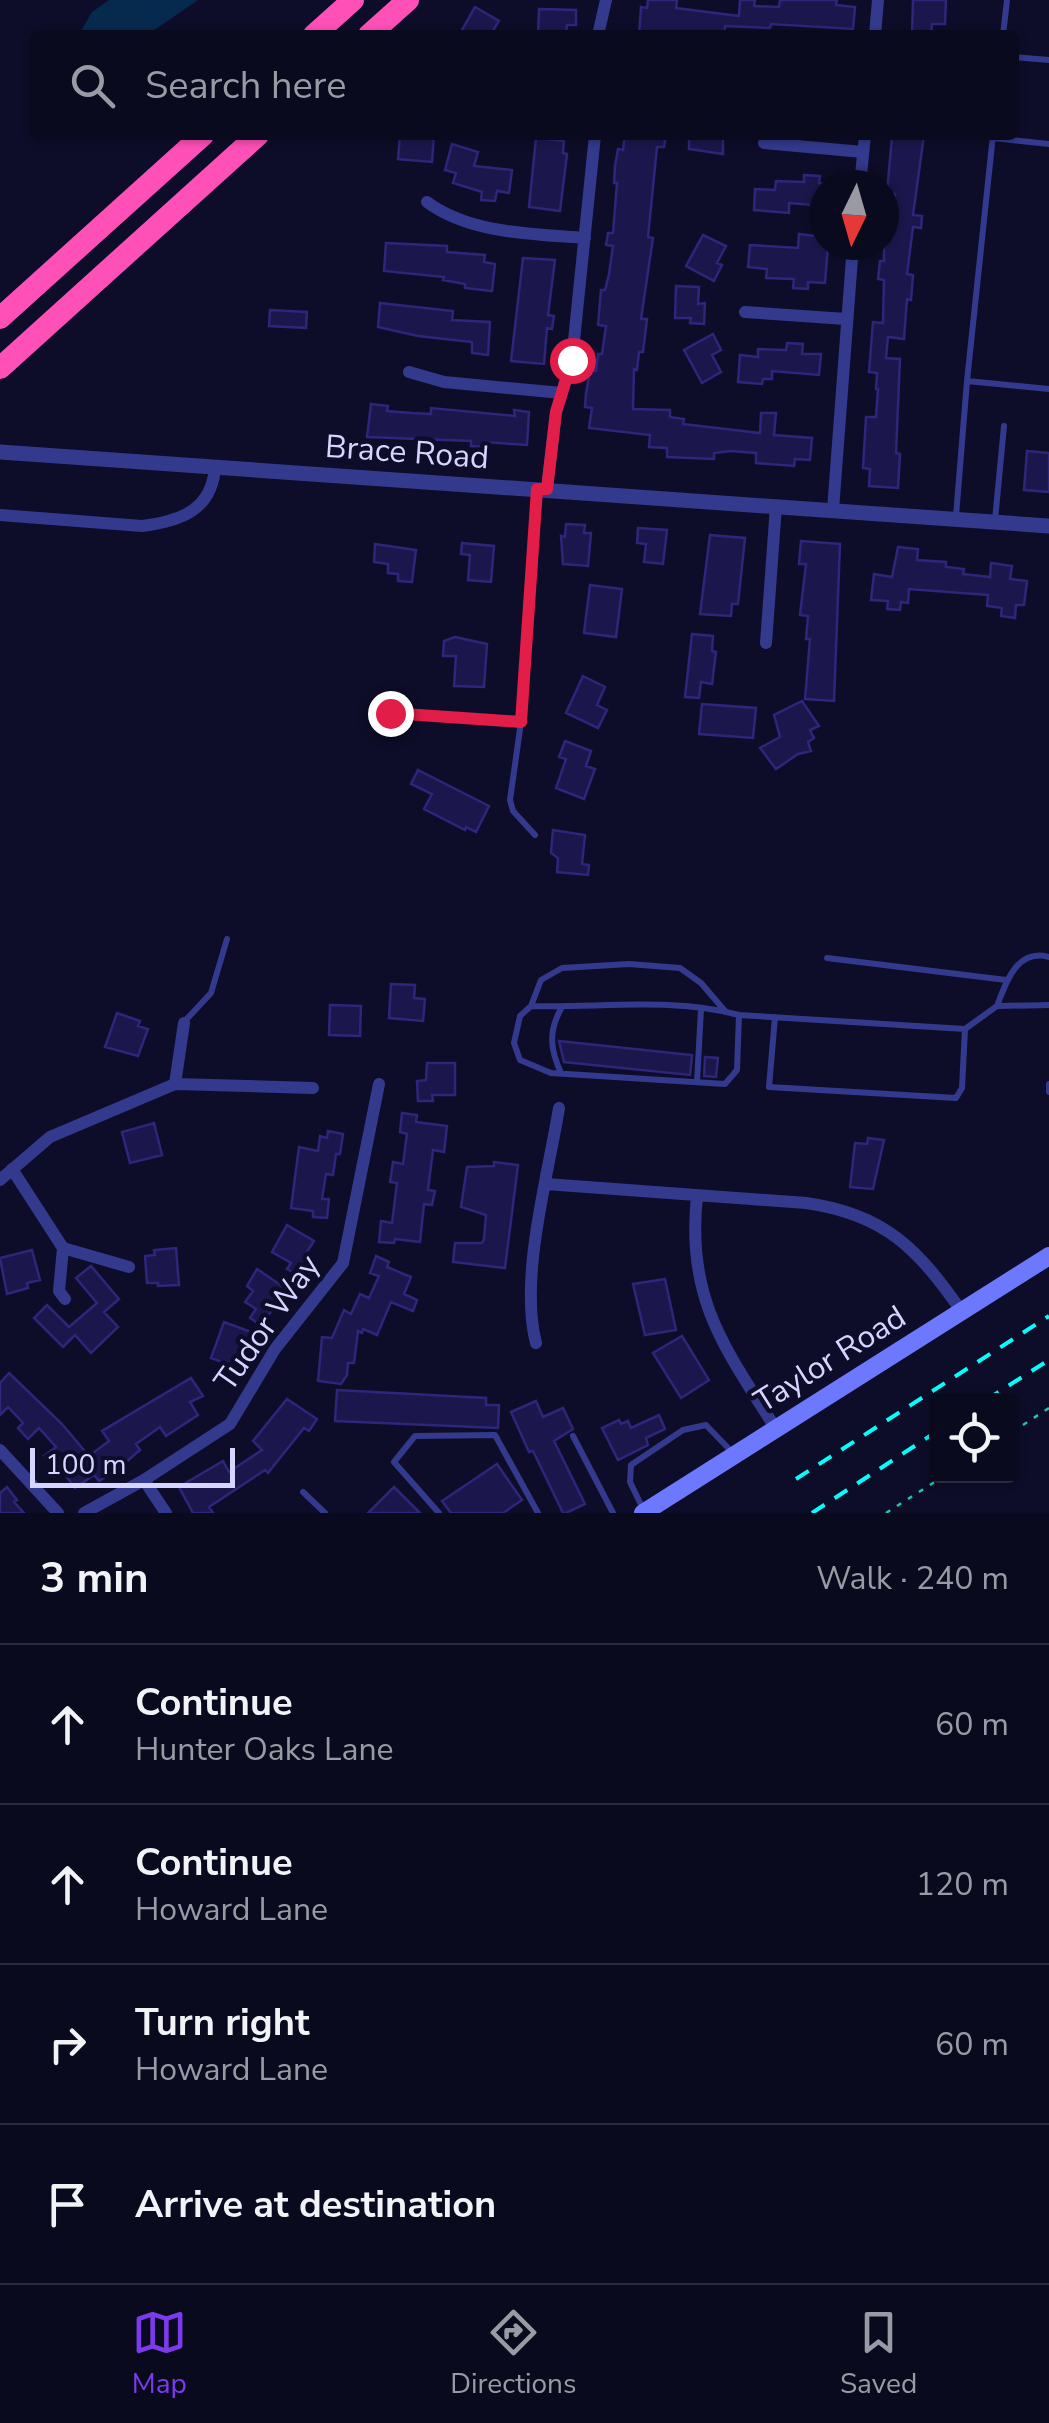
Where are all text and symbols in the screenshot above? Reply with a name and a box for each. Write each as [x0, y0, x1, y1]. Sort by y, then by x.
search box [30, 30, 1019, 140]
icon: search [65, 58, 120, 113]
text: Search here [145, 60, 346, 111]
north arrow [809, 170, 899, 260]
route start [550, 338, 596, 384]
street label: Brace Road [324, 425, 490, 479]
route end [368, 691, 414, 737]
street label: Tudor Way [204, 1246, 330, 1400]
street label: Taylor Road [746, 1295, 914, 1423]
map controls [929, 1393, 1019, 1483]
button: locate [929, 1393, 1019, 1483]
scale bar [30, 1443, 235, 1488]
text: 100 m [45, 1446, 127, 1484]
text: 3 min [40, 1550, 149, 1607]
text: Walk · 240 m [816, 1557, 1009, 1600]
text: Continue [135, 1677, 293, 1728]
icon: ahead [40, 1697, 95, 1752]
text: 60 m [935, 1703, 1009, 1746]
text: Hunter Oaks Lane [135, 1728, 394, 1771]
text: Continue [135, 1837, 293, 1888]
icon: ahead [40, 1857, 95, 1912]
text: 120 m [916, 1863, 1009, 1906]
text: Howard Lane [135, 1888, 328, 1931]
text: Turn right [135, 1997, 310, 2048]
icon: right [40, 2017, 95, 2072]
text: 60 m [935, 2023, 1009, 2066]
text: Howard Lane [135, 2048, 328, 2091]
icon: arrive [40, 2177, 95, 2232]
text: Arrive at destination [135, 2179, 496, 2230]
tab: Map [132, 2305, 187, 2403]
tab: Directions [450, 2305, 576, 2403]
tab: Saved [840, 2305, 917, 2403]

